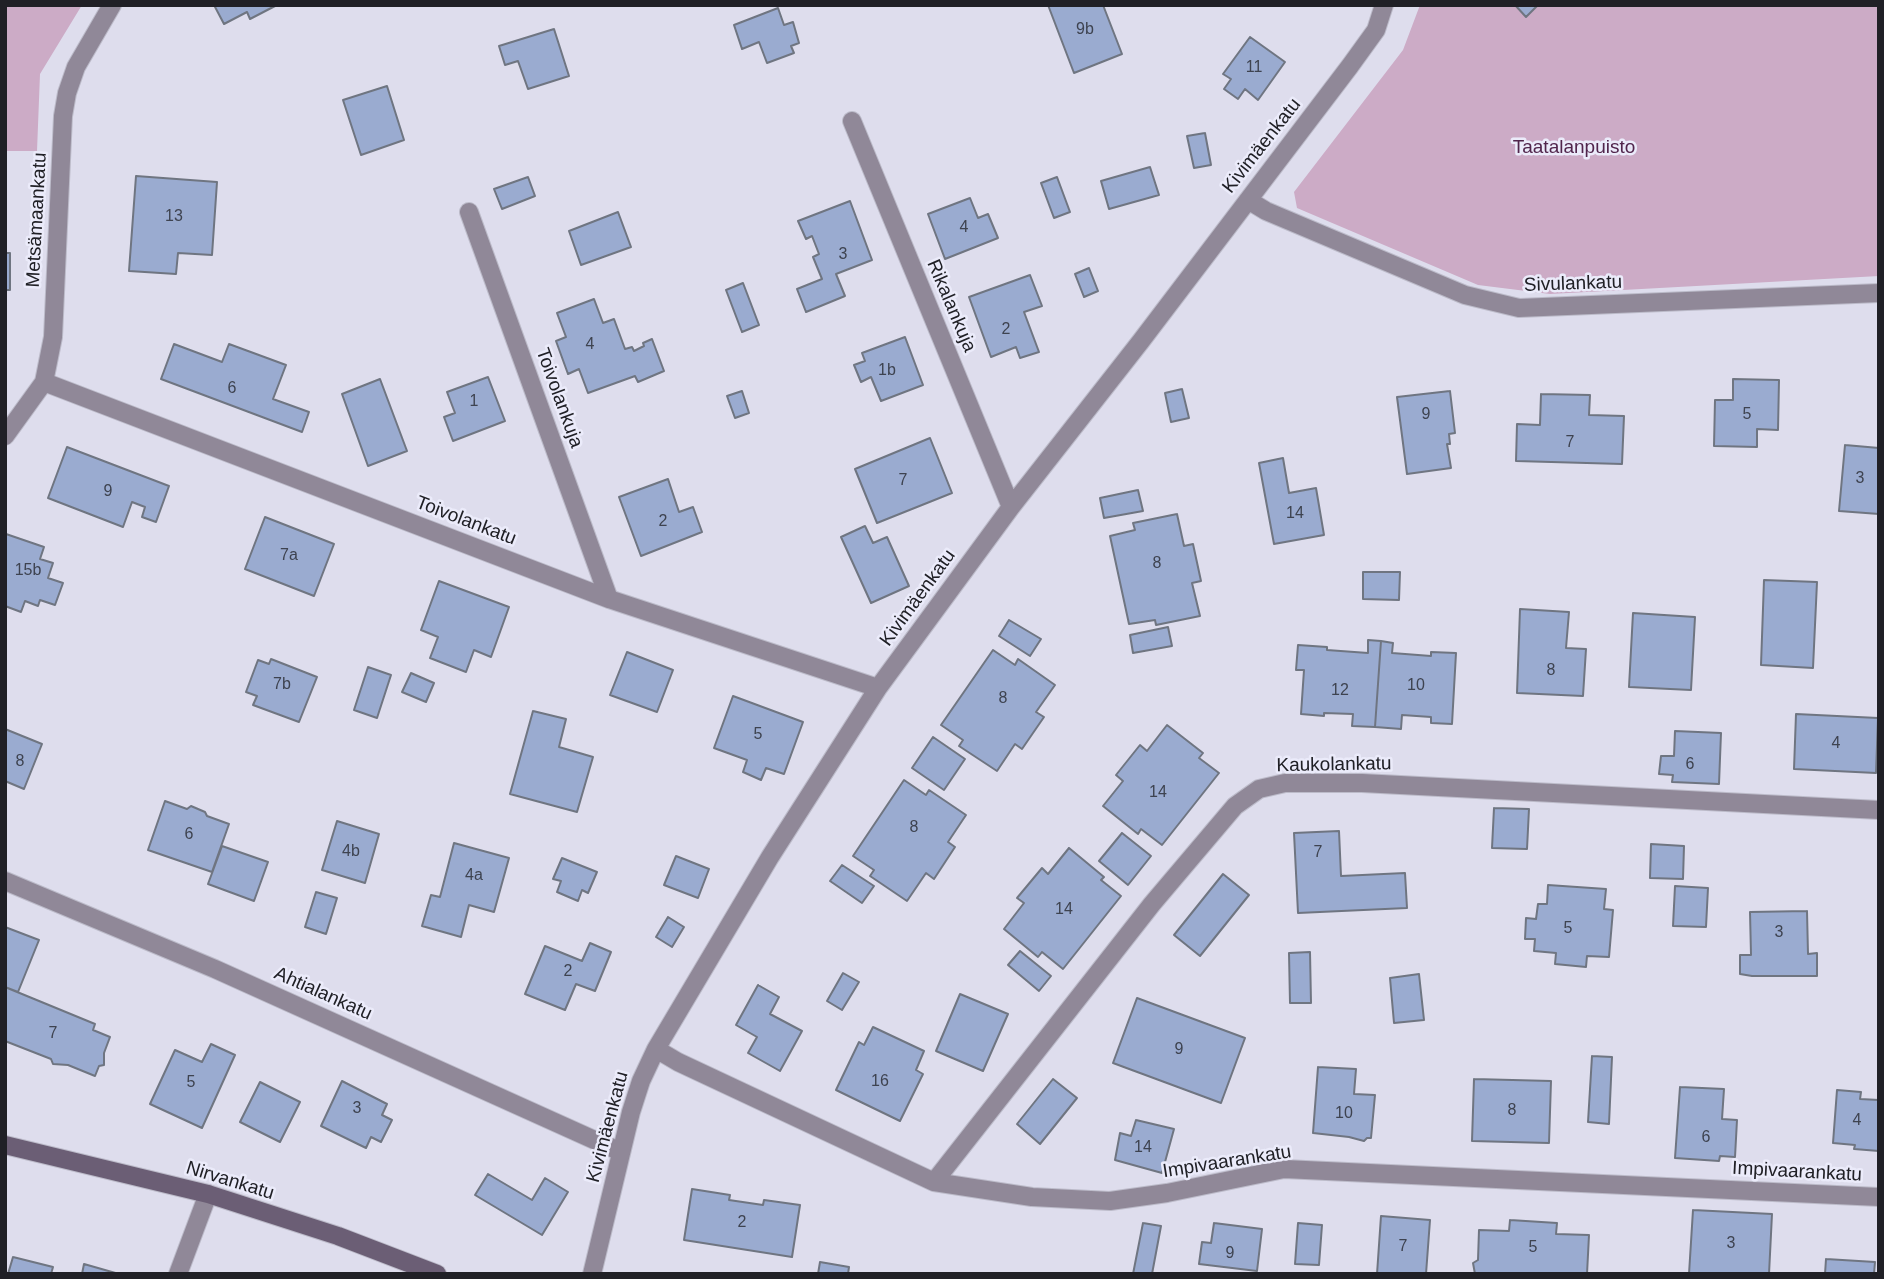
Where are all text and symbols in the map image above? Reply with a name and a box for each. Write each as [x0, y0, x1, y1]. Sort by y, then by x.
house number: 9b [1076, 20, 1094, 40]
house number: 11 [1246, 58, 1262, 78]
street label: Kivimäenkatu [1218, 94, 1306, 198]
park label: Taatalanpuisto [1513, 137, 1635, 159]
street label: Metsämaankatu [22, 152, 52, 288]
house number: 13 [165, 207, 183, 227]
house number: 4 [960, 218, 968, 238]
house number: 3 [839, 245, 847, 265]
street label: Rikalankuja [921, 256, 981, 356]
street label: Sivulankatu [1524, 271, 1622, 297]
house number: 2 [1002, 320, 1010, 340]
house number: 4 [586, 335, 594, 355]
street label: Toivolankuja [530, 345, 588, 451]
house number: 1b [878, 361, 896, 381]
house number: 6 [228, 379, 236, 399]
house number: 1 [470, 392, 478, 412]
house number: 9 [1422, 405, 1430, 425]
house number: 5 [1743, 405, 1751, 425]
house number: 7 [1566, 433, 1574, 453]
house number: 3 [1856, 469, 1864, 489]
house number: 7 [899, 471, 907, 491]
house number: 9 [104, 482, 112, 502]
street label: Toivolankatu [413, 491, 519, 551]
house number: 14 [1286, 504, 1304, 524]
house number: 2 [659, 512, 667, 532]
street label: Kivimäenkatu [875, 545, 961, 651]
house number: 7a [280, 546, 298, 566]
house number: 8 [1153, 554, 1161, 574]
house number: 15b [15, 561, 41, 581]
house number: 8 [1547, 661, 1555, 681]
house number: 7b [273, 675, 291, 695]
house number: 10 [1407, 676, 1425, 696]
house number: 12 [1331, 681, 1349, 701]
house number: 8 [999, 689, 1007, 709]
house number: 5 [754, 725, 762, 745]
house number: 4 [1832, 734, 1840, 754]
house number: 8 [16, 752, 24, 772]
street label: Kaukolankatu [1276, 753, 1392, 777]
house number: 6 [1686, 755, 1694, 775]
house number: 14 [1149, 783, 1167, 803]
house number: 8 [910, 818, 918, 838]
house number: 6 [185, 825, 193, 845]
house number: 4b [342, 842, 360, 862]
house number: 7 [1314, 843, 1322, 863]
house number: 4a [465, 866, 483, 886]
house number: 14 [1055, 900, 1073, 920]
house number: 5 [1564, 919, 1572, 939]
house number: 3 [1775, 923, 1783, 943]
street label: Ahtialankatu [271, 962, 375, 1026]
house number: 2 [564, 962, 572, 982]
house number: 7 [49, 1024, 57, 1044]
house number: 9 [1175, 1040, 1183, 1060]
street label: Kivimäenkatu [582, 1069, 634, 1185]
house number: 16 [871, 1072, 889, 1092]
house number: 5 [187, 1073, 195, 1093]
house number: 3 [353, 1099, 361, 1119]
house number: 8 [1508, 1101, 1516, 1121]
house number: 10 [1335, 1104, 1353, 1124]
house number: 4 [1853, 1111, 1861, 1131]
house number: 6 [1702, 1128, 1710, 1148]
house number: 14 [1134, 1138, 1152, 1158]
street label: Impivaarankatu [1161, 1141, 1293, 1183]
street label: Nirvankatu [183, 1157, 277, 1205]
street label: Impivaarankatu [1732, 1157, 1862, 1187]
house number: 2 [738, 1213, 746, 1233]
house number: 3 [1727, 1234, 1735, 1254]
house number: 7 [1399, 1237, 1407, 1257]
house number: 5 [1529, 1238, 1537, 1258]
house number: 9 [1226, 1244, 1234, 1264]

